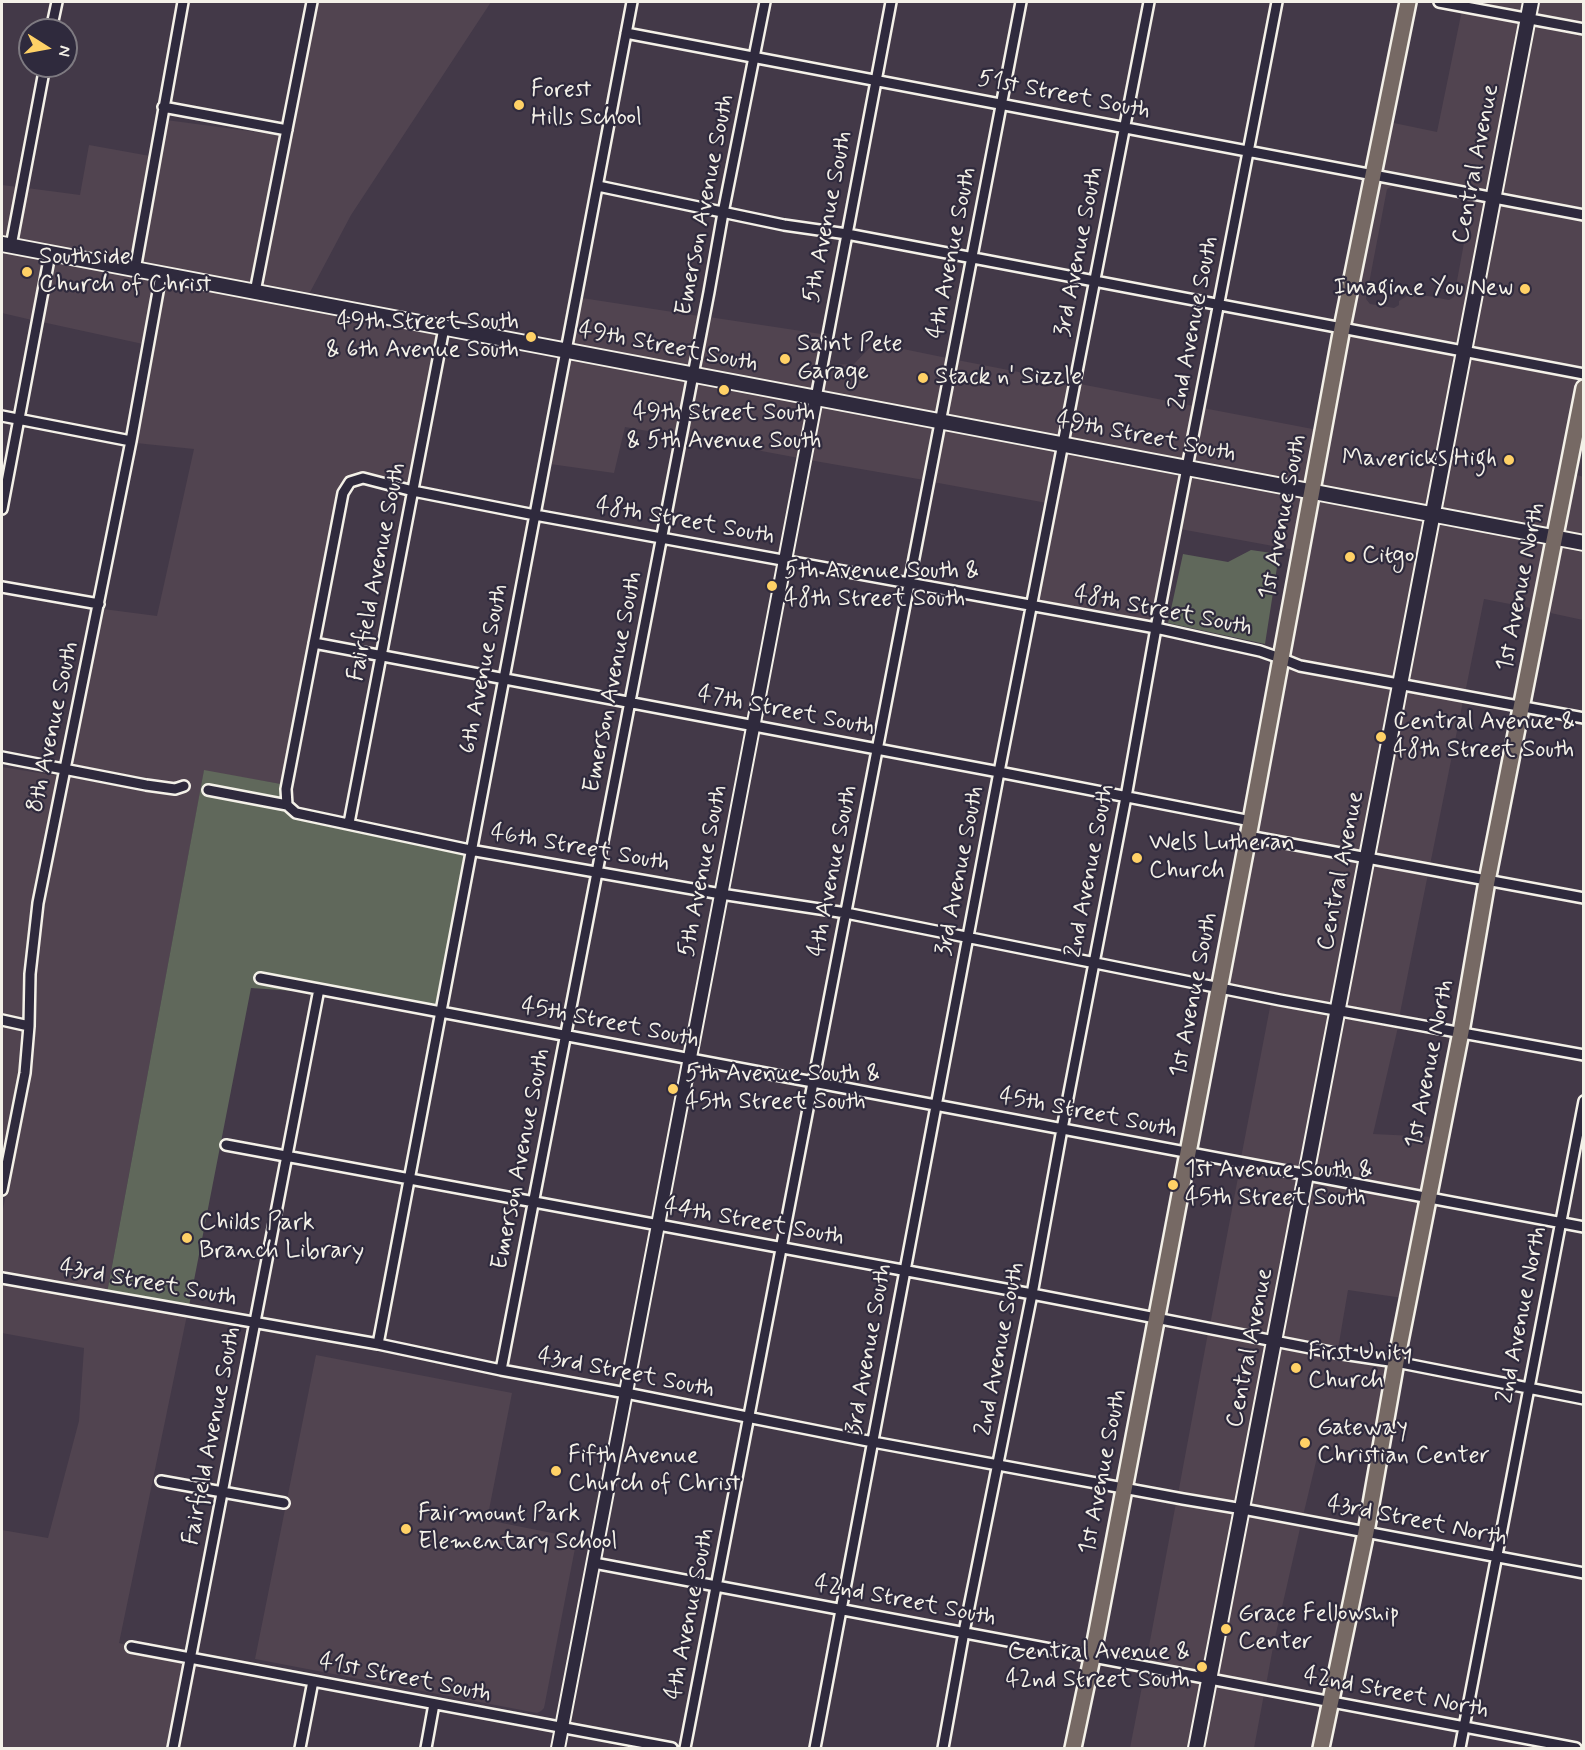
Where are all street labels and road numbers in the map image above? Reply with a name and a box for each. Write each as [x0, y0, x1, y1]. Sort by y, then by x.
street label: 51st Street South [975, 65, 1153, 127]
street label: Central Avenue [1447, 82, 1507, 246]
street label: Emerson Avenue South [670, 92, 742, 318]
street label: 5th Avenue South [798, 128, 860, 306]
street label: 3rd Avenue South [1049, 164, 1111, 340]
street label: 4th Avenue South [922, 165, 984, 341]
street label: 2nd Avenue South [1164, 234, 1226, 412]
street label: 49th Street South [576, 316, 760, 380]
street label: 49th Street South [1054, 406, 1238, 470]
street label: 1st Avenue South [1254, 432, 1314, 602]
street label: Fairfield Avenue South [343, 460, 413, 684]
street label: 48th Street South [593, 492, 777, 552]
street label: 1st Avenue North [1492, 500, 1552, 674]
street label: Emerson Avenue South [578, 569, 650, 795]
street label: 6th Avenue South [454, 581, 516, 757]
street label: 48th Street South [1071, 581, 1255, 643]
street label: 8th Avenue South [22, 639, 86, 815]
street label: 47th Street South [695, 681, 877, 743]
street label: 5th Avenue South [673, 782, 735, 960]
street label: 2nd Avenue South [1060, 782, 1122, 960]
street label: 4th Avenue South [803, 783, 865, 959]
street label: 3rd Avenue South [930, 783, 992, 959]
street label: Central Avenue [1312, 789, 1372, 953]
street label: 46th Street South [488, 819, 672, 879]
street label: 1st Avenue South [1165, 910, 1225, 1080]
street label: 1st Avenue North [1401, 977, 1461, 1151]
street label: 45th Street South [519, 993, 701, 1055]
street label: Emerson Avenue South [486, 1046, 558, 1272]
street label: 45th Street South [997, 1083, 1179, 1145]
street label: 44th Street South [662, 1193, 846, 1253]
street label: 2nd Avenue North [1492, 1224, 1554, 1406]
street label: 43rd Street South [57, 1254, 239, 1314]
street label: 2nd Avenue South [970, 1260, 1032, 1438]
street label: 3rd Avenue South [841, 1261, 899, 1437]
street label: Central Avenue [1221, 1266, 1281, 1430]
street label: Fairfield Avenue South [178, 1324, 248, 1548]
street label: 43rd Street South [535, 1343, 717, 1405]
street label: 1st Avenue South [1074, 1387, 1134, 1557]
street label: 43rd Street North [1324, 1490, 1510, 1554]
street label: 4th Avenue South [660, 1526, 722, 1702]
street label: 42nd Street South [812, 1570, 998, 1634]
street label: 41st Street South [317, 1648, 493, 1710]
street label: 42nd Street North [1301, 1662, 1491, 1726]

